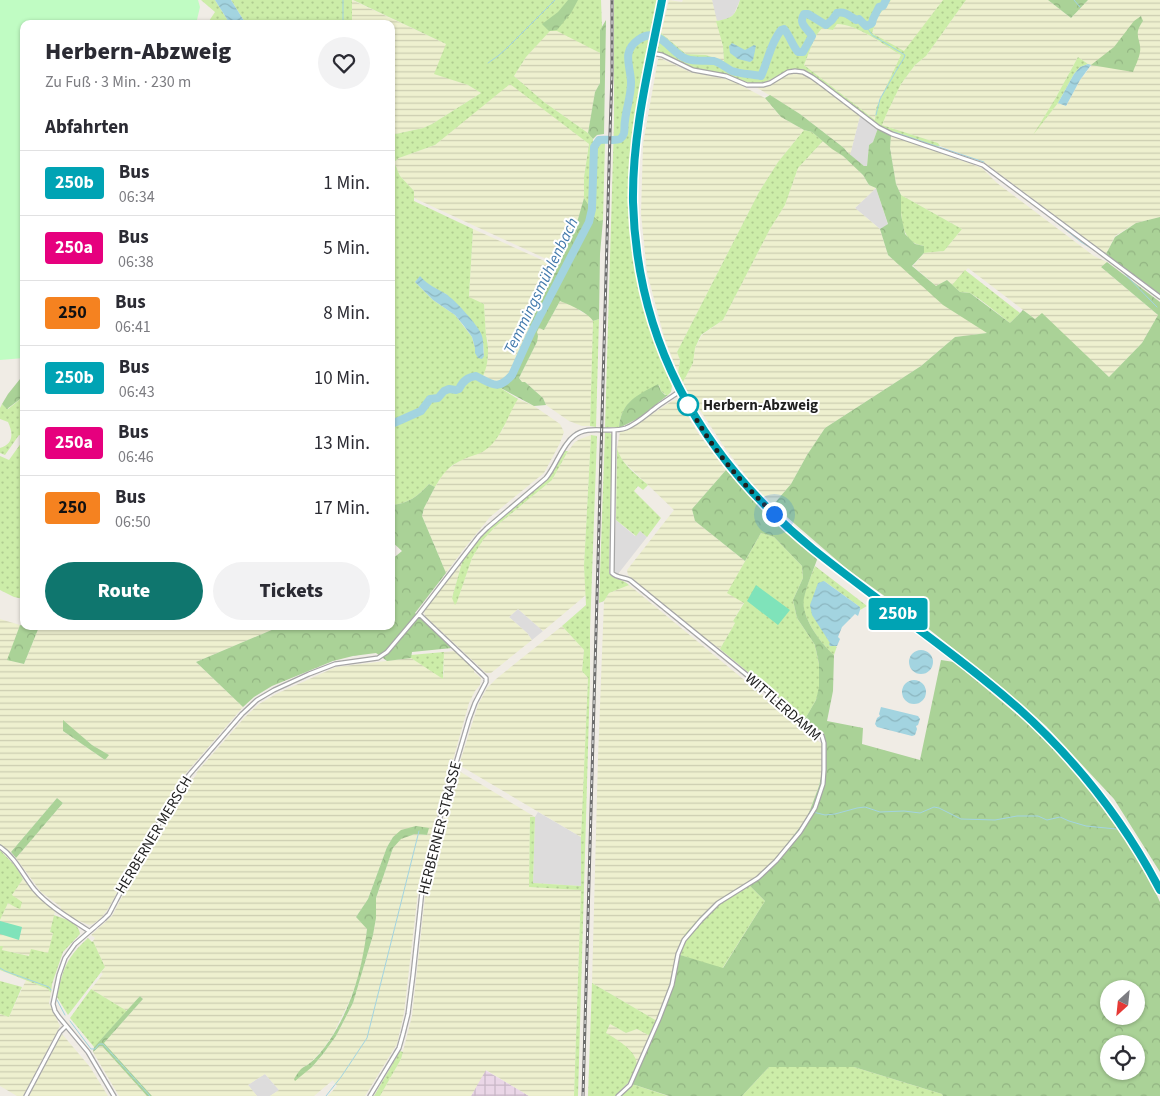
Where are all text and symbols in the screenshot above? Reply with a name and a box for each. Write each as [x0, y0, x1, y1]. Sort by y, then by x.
text: Herbern-Abzweig [45, 34, 231, 69]
button: heart [318, 37, 370, 89]
text: Zu Fuß · 3 Min. · 230 m [45, 71, 191, 93]
text: Abfahrten [45, 114, 129, 141]
text: Bus [119, 159, 150, 186]
text: 250b [55, 170, 94, 195]
text: 1 Min. [323, 170, 370, 197]
text: 06:34 [119, 186, 155, 208]
water label: Temmingsmühlenbach [498, 214, 584, 358]
text: Bus [118, 224, 149, 251]
text: 250a [55, 235, 93, 260]
text: 5 Min. [323, 235, 370, 262]
text: 06:38 [118, 251, 154, 273]
text: Bus [115, 289, 146, 316]
text: 250 [58, 300, 87, 325]
text: 8 Min. [323, 300, 370, 327]
text: 06:41 [115, 316, 151, 338]
text: Bus [119, 354, 150, 381]
text: 250b [55, 365, 94, 390]
text: 10 Min. [314, 365, 370, 392]
text: 06:43 [119, 381, 155, 403]
marker: Herbern-Abzweig [677, 394, 699, 416]
place label: Herbern-Abzweig [703, 395, 818, 416]
text: Bus [118, 419, 149, 446]
text: 250a [55, 430, 93, 455]
text: 13 Min. [314, 430, 370, 457]
text: 06:46 [118, 446, 154, 468]
text: Bus [115, 484, 146, 511]
text: 250 [58, 495, 87, 520]
text: 17 Min. [314, 495, 370, 522]
your location [762, 502, 787, 527]
text: 06:50 [115, 511, 151, 533]
button: Route [45, 562, 203, 620]
button: Tickets [213, 562, 370, 620]
line badge: 250b [863, 598, 933, 630]
text: 250b [879, 601, 917, 626]
street label: WITTLERDAMM [740, 668, 826, 746]
street label: HERBERNER STRASSE [413, 759, 467, 897]
street label: HERBERNER MERSCH [110, 772, 198, 898]
north arrow [1100, 980, 1145, 1025]
map controls [1100, 980, 1145, 1080]
button: locate [1100, 1035, 1145, 1080]

